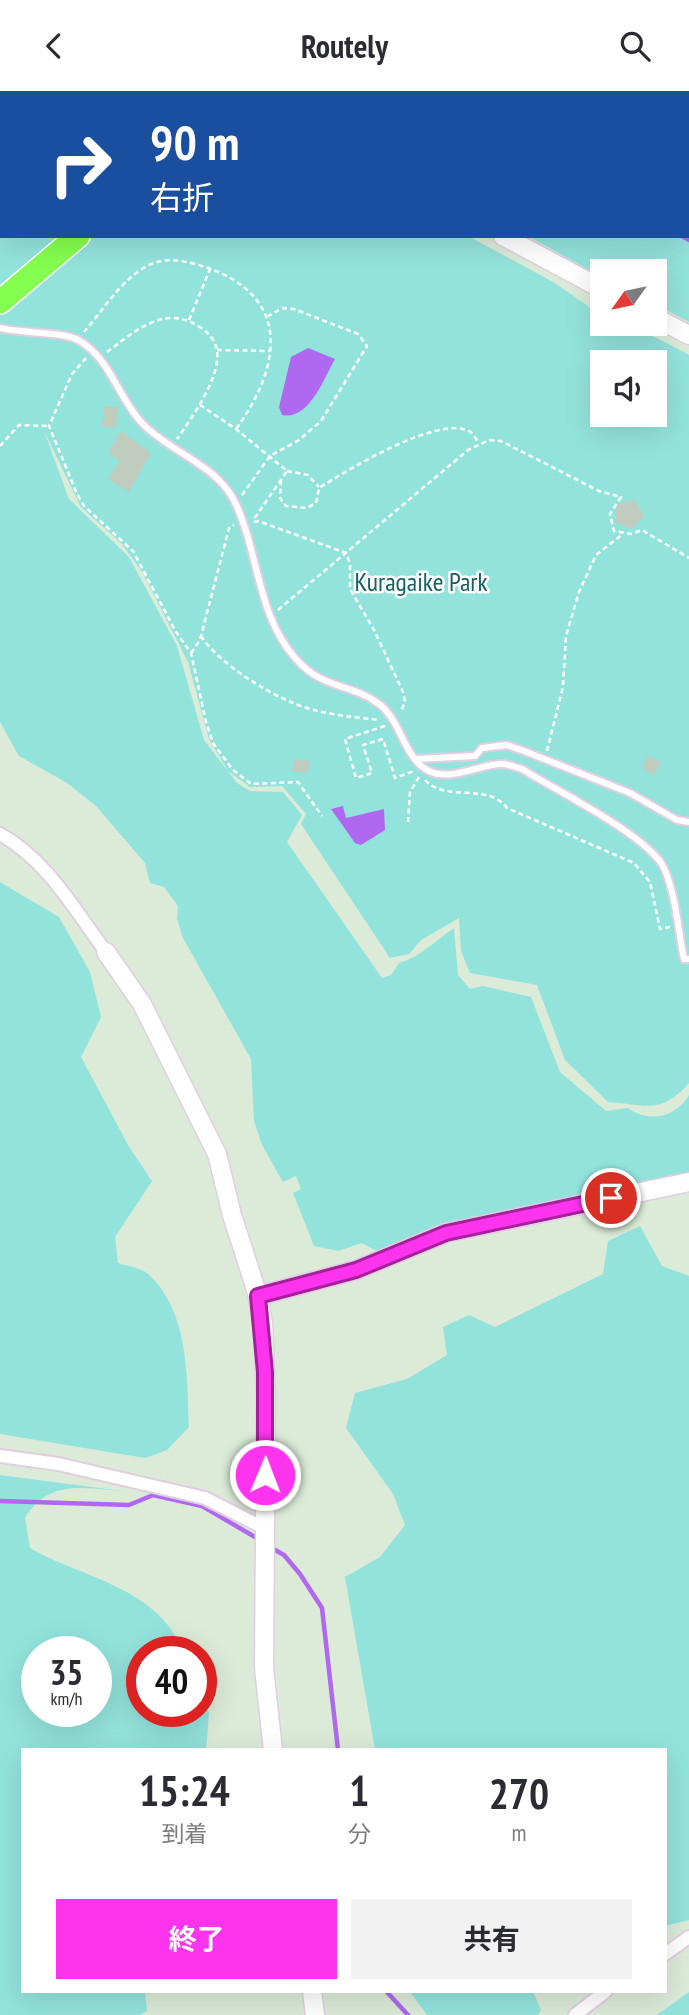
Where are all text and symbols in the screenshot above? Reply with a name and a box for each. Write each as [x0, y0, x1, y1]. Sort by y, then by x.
text: Routely [301, 25, 388, 67]
icon: back [35, 27, 73, 65]
icon: search [616, 27, 654, 65]
text: 90 m [150, 110, 239, 174]
icon: right [35, 119, 126, 210]
text: 右折 [150, 176, 214, 218]
north arrow [590, 259, 667, 336]
map controls [590, 259, 667, 427]
button: sound [590, 350, 667, 427]
park label: Kuragaike Park [354, 565, 488, 598]
pin [581, 1168, 641, 1228]
icon: arrive [592, 1179, 630, 1217]
position arrow [228, 1438, 302, 1512]
speed limit sign: 40 [126, 1636, 217, 1727]
text: 35 [50, 1649, 83, 1695]
text: km/h [51, 1687, 82, 1710]
text: 15:24 [139, 1763, 230, 1818]
text: 1 [349, 1763, 369, 1818]
text: 270 [489, 1766, 549, 1821]
text: m [511, 1818, 526, 1847]
text: 到着 [161, 1819, 207, 1848]
text: 分 [348, 1819, 371, 1848]
button: 終了 [56, 1899, 337, 1979]
button: 共有 [351, 1899, 632, 1979]

